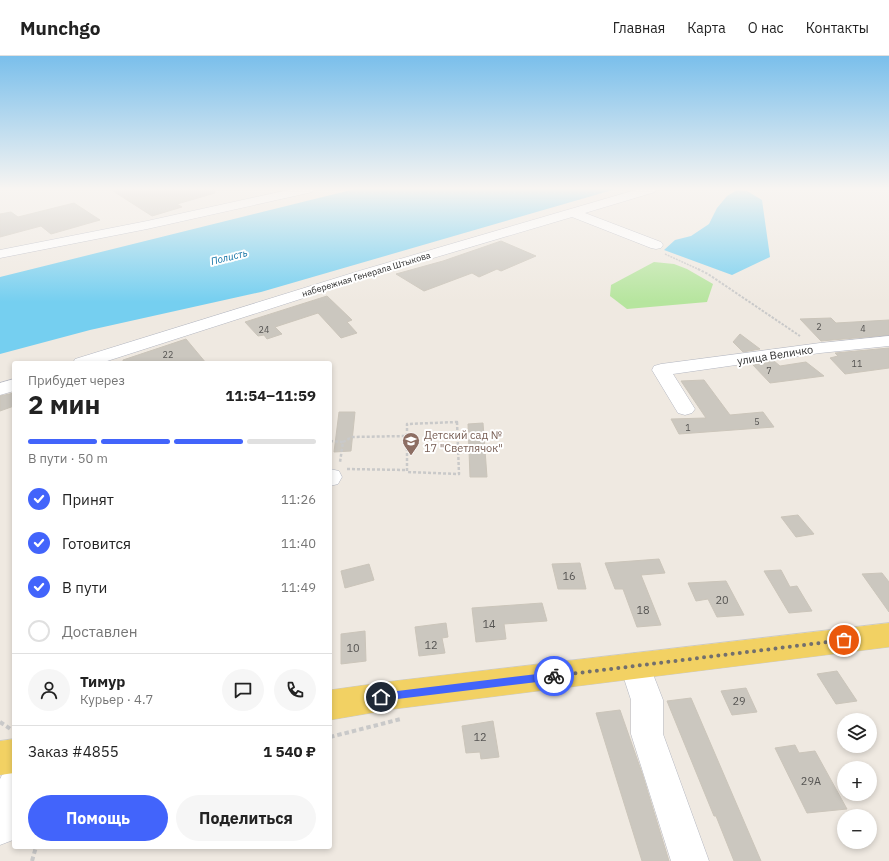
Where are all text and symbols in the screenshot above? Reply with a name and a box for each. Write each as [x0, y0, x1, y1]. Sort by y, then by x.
text: Munchgo [20, 16, 100, 40]
text: Главная [613, 19, 665, 37]
text: Карта [687, 19, 726, 37]
text: О нас [748, 19, 784, 37]
text: Контакты [806, 19, 869, 37]
water label: Полисть [209, 246, 249, 268]
street label: набережная Генерала Штыкова [300, 249, 432, 299]
house number: 2 [816, 321, 822, 332]
house number: 4 [860, 323, 866, 334]
house number: 24 [259, 324, 269, 335]
street label: улица Величко [736, 342, 814, 368]
house number: 22 [163, 349, 173, 360]
house number: 11 [852, 358, 862, 369]
house number: 7 [766, 365, 772, 376]
text: Прибудет через [28, 372, 125, 389]
text: 11:54–11:59 [225, 386, 316, 405]
text: 2 мин [28, 387, 100, 421]
house number: 5 [754, 416, 760, 427]
house number: 1 [685, 422, 691, 433]
place label: Детский сад № 17 "Светлячок" [424, 428, 503, 455]
school or university icon: Детский сад № 17 "Светлячок" [401, 431, 421, 456]
text: В пути · 50 m [28, 450, 108, 467]
icon: check [28, 488, 50, 510]
text: Принят [62, 490, 114, 509]
text: 11:26 [281, 491, 316, 508]
icon: check [28, 532, 50, 554]
text: Готовится [62, 534, 131, 553]
text: 11:40 [281, 535, 316, 552]
house number: 16 [562, 569, 576, 583]
icon: check [28, 576, 50, 598]
text: В пути [62, 578, 107, 597]
text: 11:49 [281, 579, 316, 596]
house number: 20 [715, 593, 729, 607]
house number: 18 [636, 603, 650, 617]
house number: 14 [482, 617, 496, 631]
text: Доставлен [62, 622, 138, 641]
pin [827, 623, 861, 657]
icon: bag [833, 629, 855, 651]
house number: 12 [424, 638, 438, 652]
house number: 10 [346, 641, 360, 655]
courier [534, 656, 574, 696]
icon: bike [543, 665, 565, 687]
button: person [28, 669, 70, 711]
button: chat [222, 669, 264, 711]
button: phone [274, 669, 316, 711]
text: Тимур [80, 672, 125, 691]
pin [364, 680, 398, 714]
icon: home [370, 686, 392, 708]
text: Курьер · 4.7 [80, 691, 153, 708]
house number: 29 [732, 694, 746, 708]
map controls [837, 713, 877, 849]
button: layers [837, 713, 877, 753]
house number: 12 [473, 730, 487, 744]
text: Заказ #4855 [28, 742, 119, 761]
text: 1 540 ₽ [263, 742, 316, 761]
button: + [837, 761, 877, 801]
house number: 29А [801, 774, 821, 788]
button: Помощь [28, 795, 168, 841]
button: Поделиться [176, 795, 316, 841]
button: − [837, 809, 877, 849]

